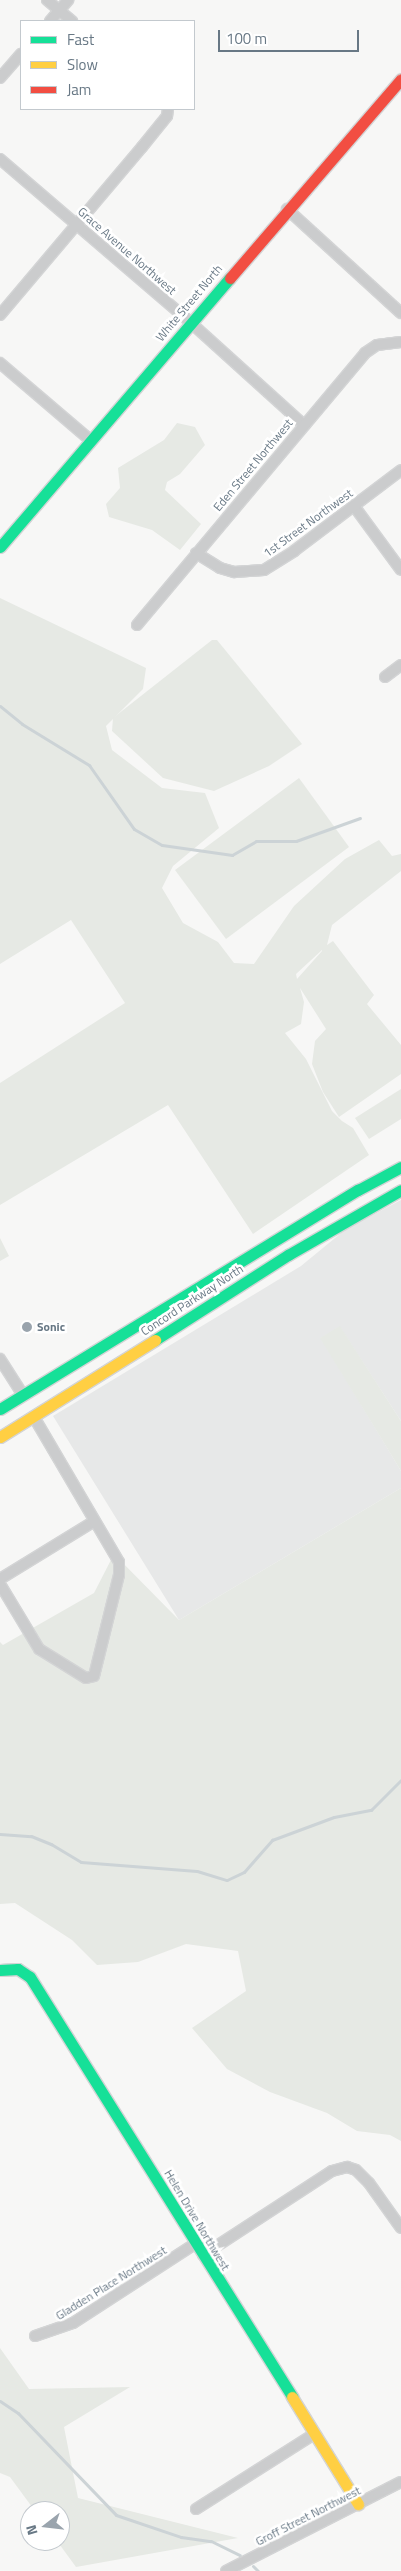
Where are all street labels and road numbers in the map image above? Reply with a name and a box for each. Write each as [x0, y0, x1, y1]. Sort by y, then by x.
street label: Grace Avenue Northwest [75, 204, 179, 298]
street label: White Street North [153, 262, 225, 344]
street label: Eden Street Northwest [210, 416, 296, 514]
street label: 1st Street Northwest [261, 486, 355, 560]
street label: Concord Parkway North [138, 1261, 246, 1339]
street label: Helen Drive Northwest [161, 2167, 233, 2273]
street label: Gladden Place Northwest [53, 2243, 169, 2323]
street label: Groff Street Northwest [253, 2483, 363, 2549]

